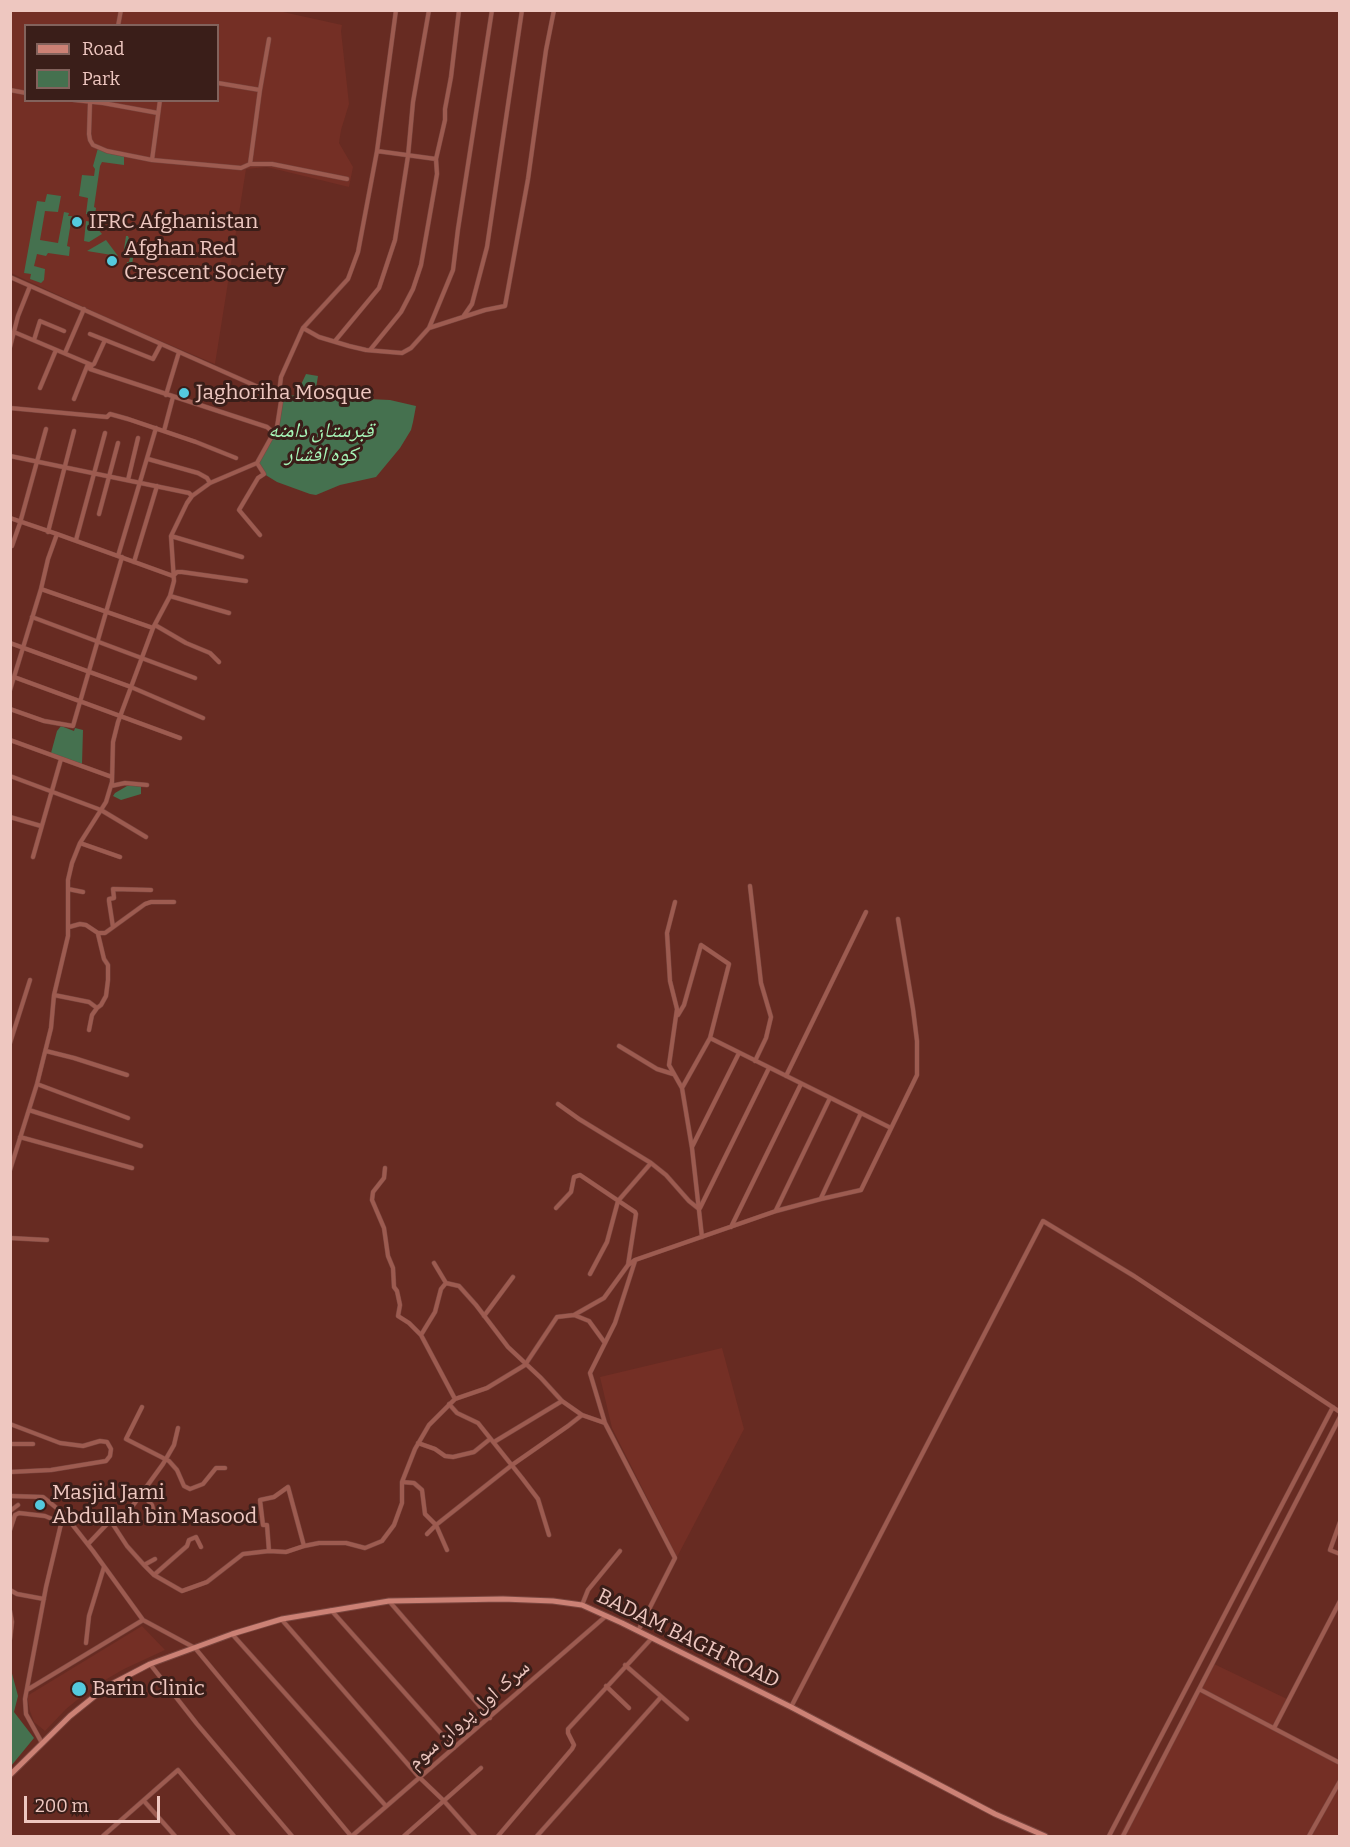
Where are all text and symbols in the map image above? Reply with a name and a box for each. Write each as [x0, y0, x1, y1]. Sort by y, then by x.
legend [24, 24, 219, 102]
text: Road [82, 38, 124, 60]
text: Park [82, 68, 120, 90]
place label: IFRC Afghanistan [89, 209, 258, 235]
marker: IFRC Afghanistan [70, 215, 84, 229]
place label: Afghan Red Crescent Society [124, 236, 285, 286]
marker: Afghan Red Crescent Society [105, 254, 119, 268]
place label: Jaghoriha Mosque [196, 380, 372, 406]
marker: Jaghoriha Mosque [177, 386, 191, 400]
park label: قبرستان دامنه کوه افشار [268, 418, 374, 468]
place label: Masjid Jami Abdullah bin Masood [52, 1480, 257, 1530]
marker: Masjid Jami Abdullah bin Masood [33, 1498, 47, 1512]
street label: BADAM BAGH ROAD [593, 1584, 783, 1694]
street label: سرک اول پروان سوم [403, 1655, 535, 1775]
place label: Barin Clinic [92, 1676, 205, 1702]
marker: Barin Clinic [70, 1680, 88, 1698]
scale bar [27, 1784, 164, 1822]
text: 200 m [35, 1795, 89, 1817]

